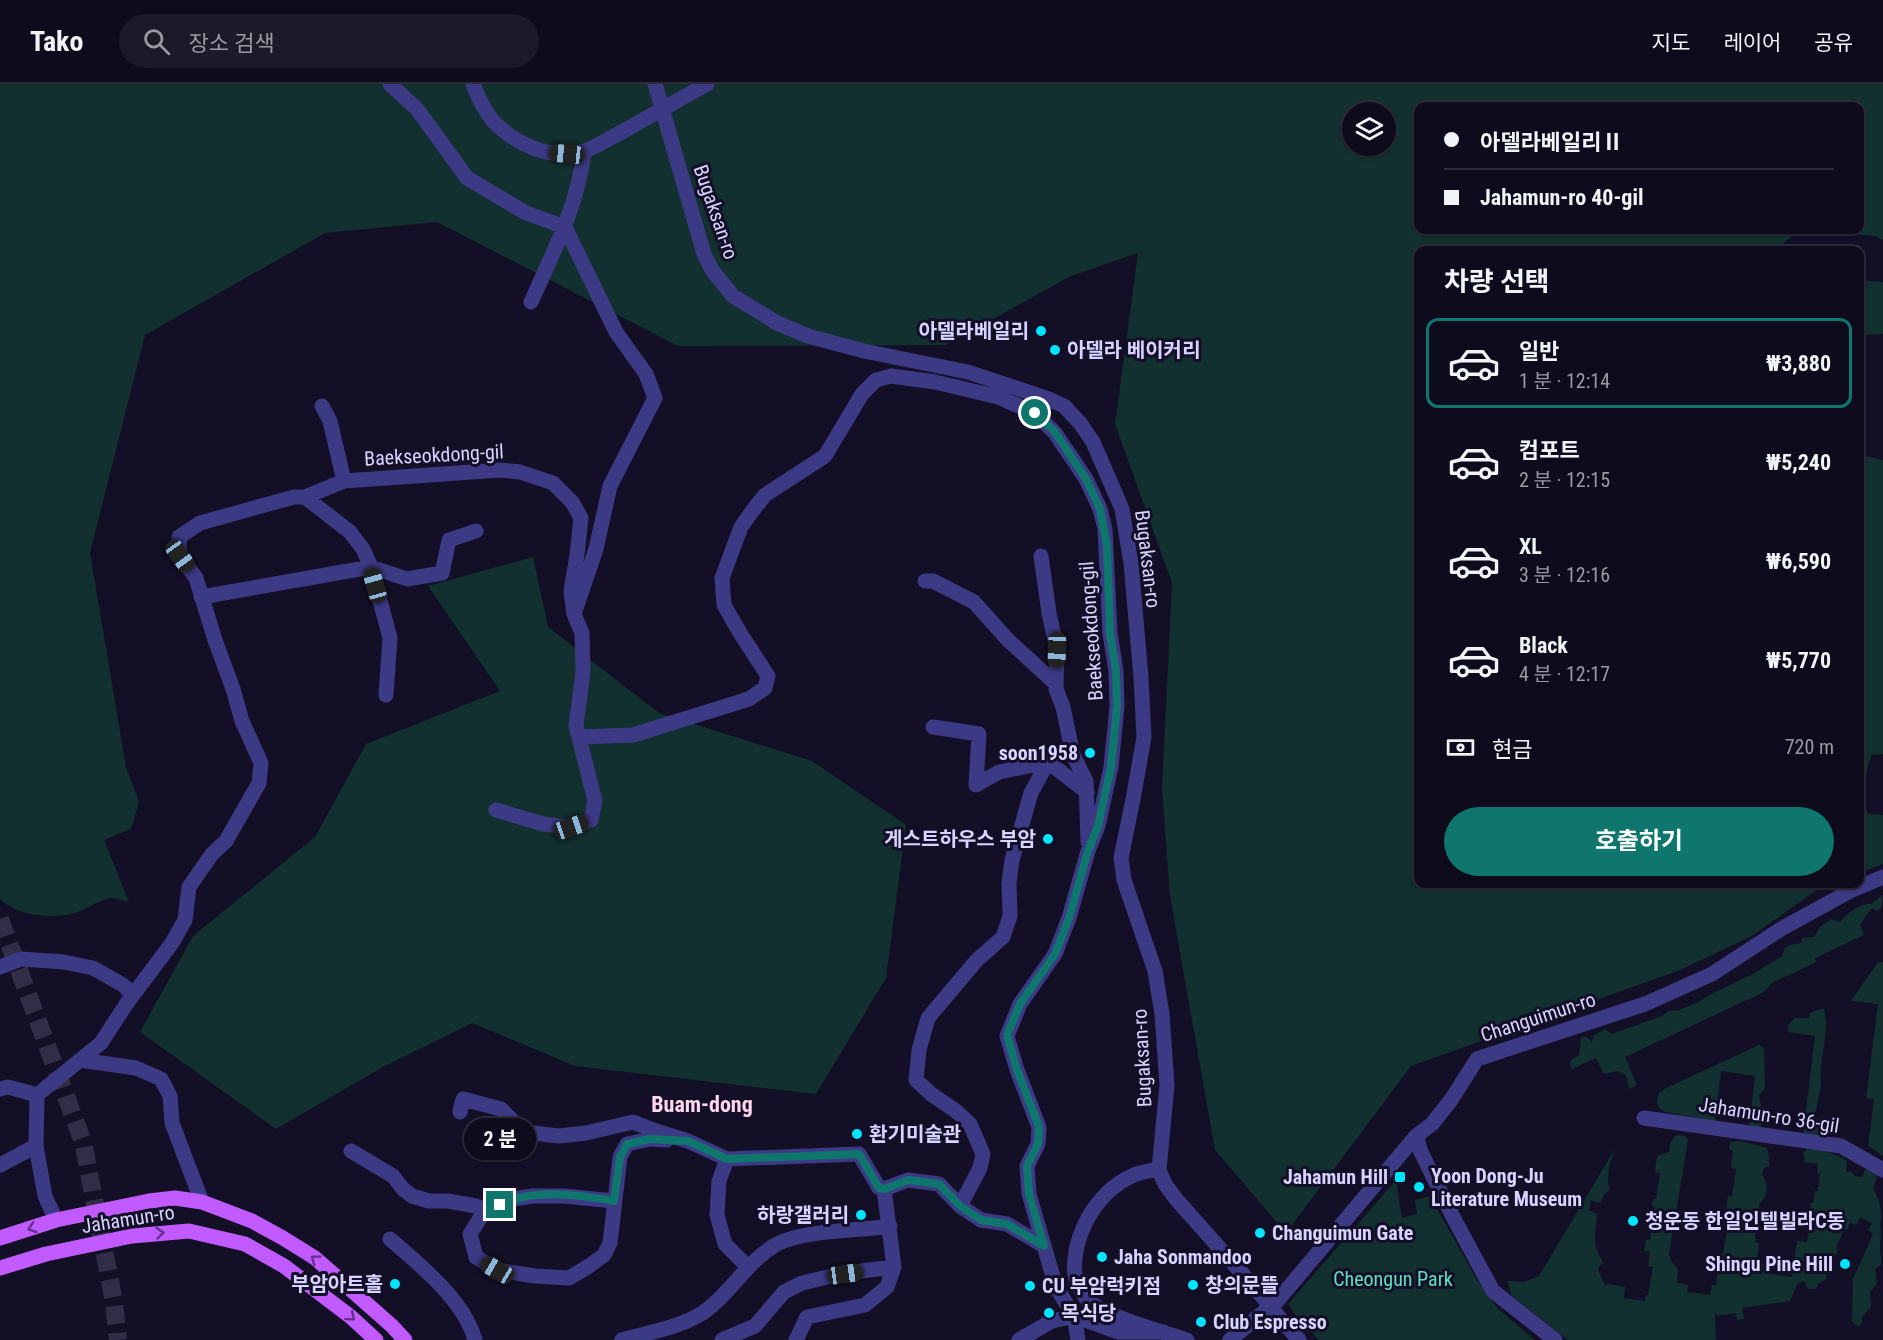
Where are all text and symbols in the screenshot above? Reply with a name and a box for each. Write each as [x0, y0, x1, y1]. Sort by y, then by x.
search box [119, 14, 539, 68]
text: Tako [30, 25, 83, 58]
icon: search [140, 25, 173, 58]
text: 장소 검색 [188, 31, 274, 56]
text: 지도 [1652, 31, 1690, 55]
text: 레이어 [1723, 31, 1781, 55]
text: 공유 [1814, 31, 1853, 55]
map controls [1342, 102, 1396, 156]
button: layers [1342, 102, 1396, 156]
text: 아델라베일리Ⅱ [1480, 130, 1623, 155]
car [548, 143, 586, 165]
street label: Bugaksan-ro [689, 162, 743, 262]
text: Jahamun-ro 40-gil [1480, 185, 1644, 210]
text: 차량 선택 [1444, 266, 1550, 298]
place label: 아델라베일리 [919, 319, 1029, 343]
marker: 아델라베일리 [1034, 324, 1048, 338]
icon: car [1447, 336, 1501, 390]
place label: 아델라 베이커리 [1067, 338, 1200, 362]
text: 일반 [1519, 339, 1559, 364]
marker: 아델라 베이커리 [1048, 343, 1062, 357]
text: ₩3,880 [1766, 351, 1831, 376]
text: 1 분 · 12:14 [1519, 369, 1610, 393]
route start [1021, 399, 1048, 426]
icon: car [1447, 435, 1501, 489]
text: 컴포트 [1519, 438, 1580, 463]
street label: Baekseokdong-gil [364, 439, 504, 471]
text: ₩5,240 [1766, 450, 1831, 475]
text: 2 분 · 12:15 [1519, 468, 1610, 492]
street label: Bugaksan-ro [1130, 509, 1166, 609]
icon: car [1447, 534, 1501, 588]
text: XL [1519, 534, 1542, 559]
car [162, 536, 198, 576]
text: ₩6,590 [1766, 549, 1831, 574]
street label: Baekseokdong-gil [1074, 560, 1108, 702]
text: 3 분 · 12:16 [1519, 563, 1610, 587]
car [361, 565, 389, 605]
car [1047, 632, 1067, 668]
icon: car [1447, 633, 1501, 687]
text: Black [1519, 633, 1568, 658]
text: ₩5,770 [1766, 648, 1831, 673]
text: 4 분 · 12:17 [1519, 662, 1610, 686]
icon: cash [1444, 731, 1477, 764]
text: 720 m [1785, 735, 1834, 759]
text: 현금 [1492, 737, 1532, 762]
place label: soon1958 [999, 741, 1078, 765]
marker: soon1958 [1083, 746, 1097, 760]
button: 호출하기 [1444, 807, 1834, 876]
car [551, 813, 591, 841]
place label: 게스트하우스 부암 [884, 827, 1037, 851]
marker: 게스트하우스 부암 [1041, 832, 1055, 846]
street label: Changuimun-ro [1477, 987, 1599, 1047]
street label: Bugaksan-ro [1127, 1008, 1157, 1108]
district label: Buam-dong [651, 1092, 753, 1117]
street label: Jahamun-ro 36-gil [1697, 1092, 1841, 1138]
callout: 2 분 [464, 1118, 536, 1160]
place label: 환기미술관 [869, 1122, 962, 1146]
text: 2 분 [483, 1127, 517, 1151]
marker: 환기미술관 [850, 1127, 864, 1141]
place label: Yoon Dong-Ju Literature Museum [1431, 1164, 1582, 1211]
place label: Jahamun Hill [1283, 1165, 1388, 1189]
marker: Jahamun Hill [1393, 1170, 1407, 1184]
marker: Yoon Dong-Ju Literature Museum [1412, 1180, 1426, 1194]
route end [486, 1191, 513, 1218]
street label: Jahamun-ro [80, 1200, 176, 1238]
place label: 하랑갤러리 [757, 1203, 849, 1227]
marker: 하랑갤러리 [854, 1208, 868, 1222]
place label: 청운동 한일인텔빌라C동 [1645, 1209, 1845, 1233]
marker: 청운동 한일인텔빌라C동 [1626, 1214, 1640, 1228]
one-way arrow [28, 1220, 38, 1233]
place label: Changuimun Gate [1272, 1221, 1413, 1245]
marker: Changuimun Gate [1253, 1226, 1267, 1240]
one-way arrow [155, 1227, 164, 1240]
place label: Jaha Sonmandoo [1114, 1245, 1252, 1269]
marker: Jaha Sonmandoo [1095, 1250, 1109, 1264]
place label: Shingu Pine Hill [1705, 1252, 1833, 1276]
car [477, 1253, 517, 1287]
one-way arrow [310, 1255, 321, 1266]
marker: Shingu Pine Hill [1838, 1257, 1852, 1271]
car [826, 1263, 864, 1285]
park label: Cheongun Park [1333, 1267, 1453, 1291]
place label: 부암아트홀 [291, 1272, 383, 1296]
place label: 창의문뜰 [1205, 1273, 1279, 1297]
place label: CU 부암럭키점 [1042, 1274, 1161, 1298]
marker: 부암아트홀 [388, 1277, 402, 1291]
marker: 창의문뜰 [1186, 1278, 1200, 1292]
marker: CU 부암럭키점 [1023, 1279, 1037, 1293]
place label: 목식당 [1061, 1301, 1116, 1325]
marker: 목식당 [1042, 1306, 1056, 1320]
one-way arrow [344, 1310, 355, 1321]
place label: Club Espresso [1213, 1310, 1327, 1334]
marker: Club Espresso [1194, 1315, 1208, 1329]

